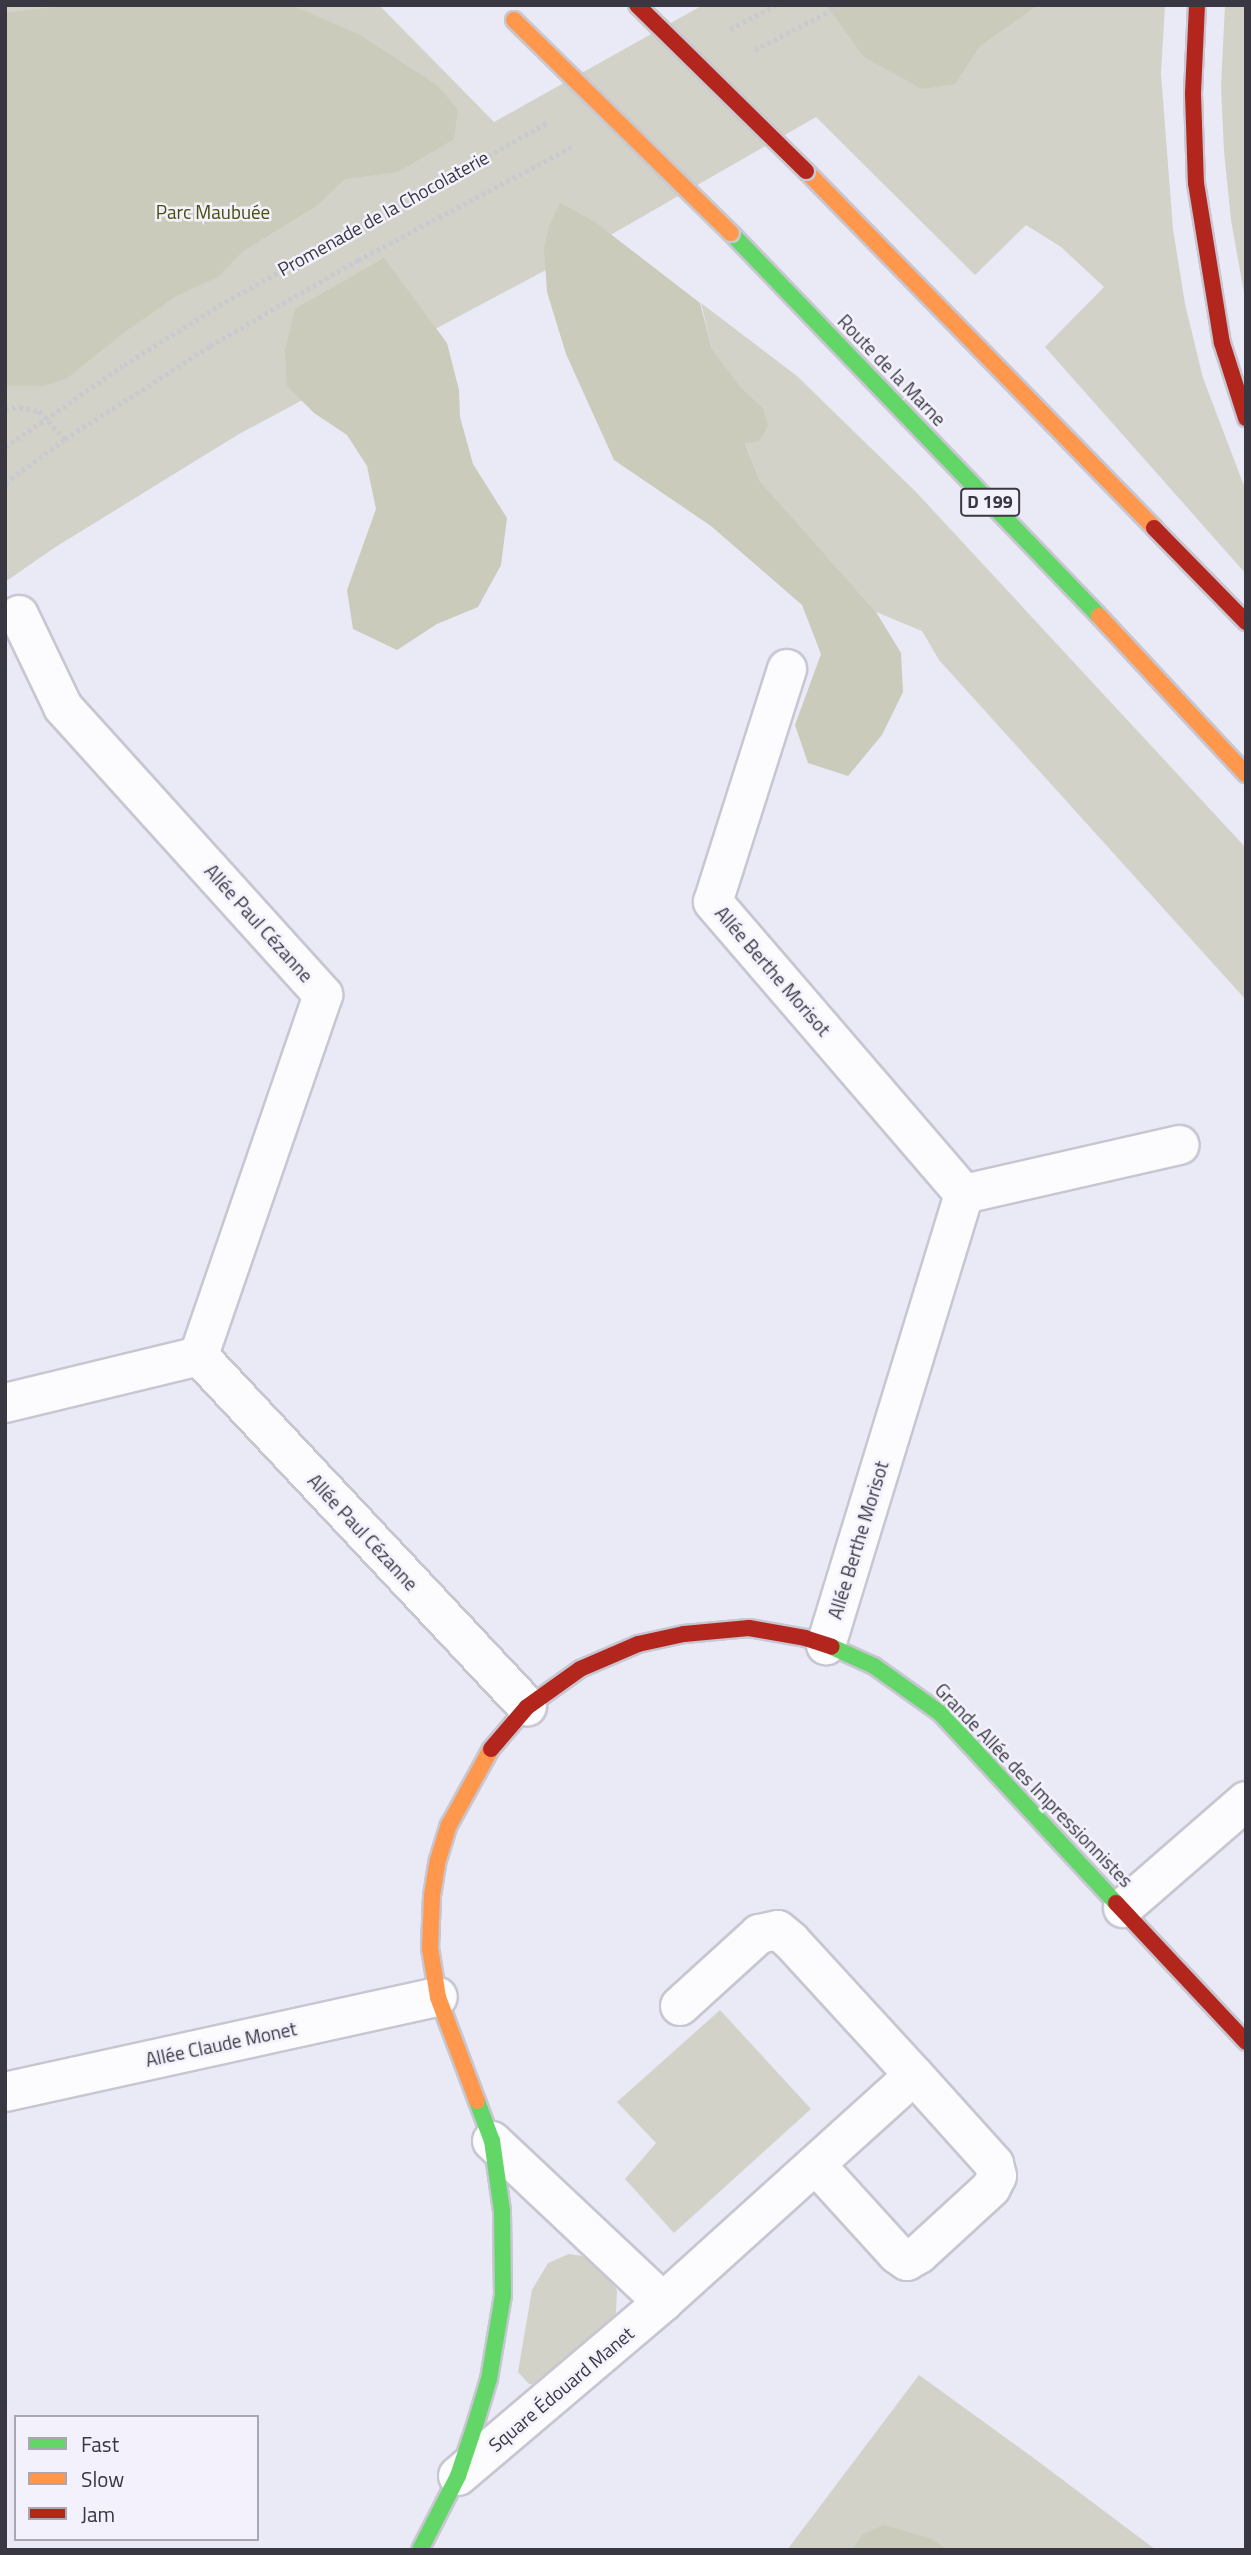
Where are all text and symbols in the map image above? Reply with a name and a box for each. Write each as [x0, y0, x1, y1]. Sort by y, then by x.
street label: Promenade de la Chocolaterie [273, 145, 493, 281]
park label: Parc Maubuée [156, 201, 270, 223]
street label: Route de la Marne [833, 310, 951, 430]
road number: D 199 [958, 488, 1021, 516]
street label: Allée Paul Cézanne [200, 859, 318, 987]
street label: Allée Berthe Morisot [711, 902, 835, 1040]
street label: Allée Berthe Morisot [823, 1458, 893, 1622]
street label: Allée Paul Cézanne [303, 1469, 423, 1595]
street label: Grande Allée des Impressionnistes [930, 1678, 1138, 1892]
street label: Allée Claude Monet [143, 2017, 299, 2071]
street label: Square Édouard Manet [484, 2322, 638, 2456]
legend [14, 2415, 259, 2541]
text: Fast [81, 2428, 119, 2460]
text: Slow [81, 2463, 124, 2495]
text: Jam [81, 2498, 115, 2530]

